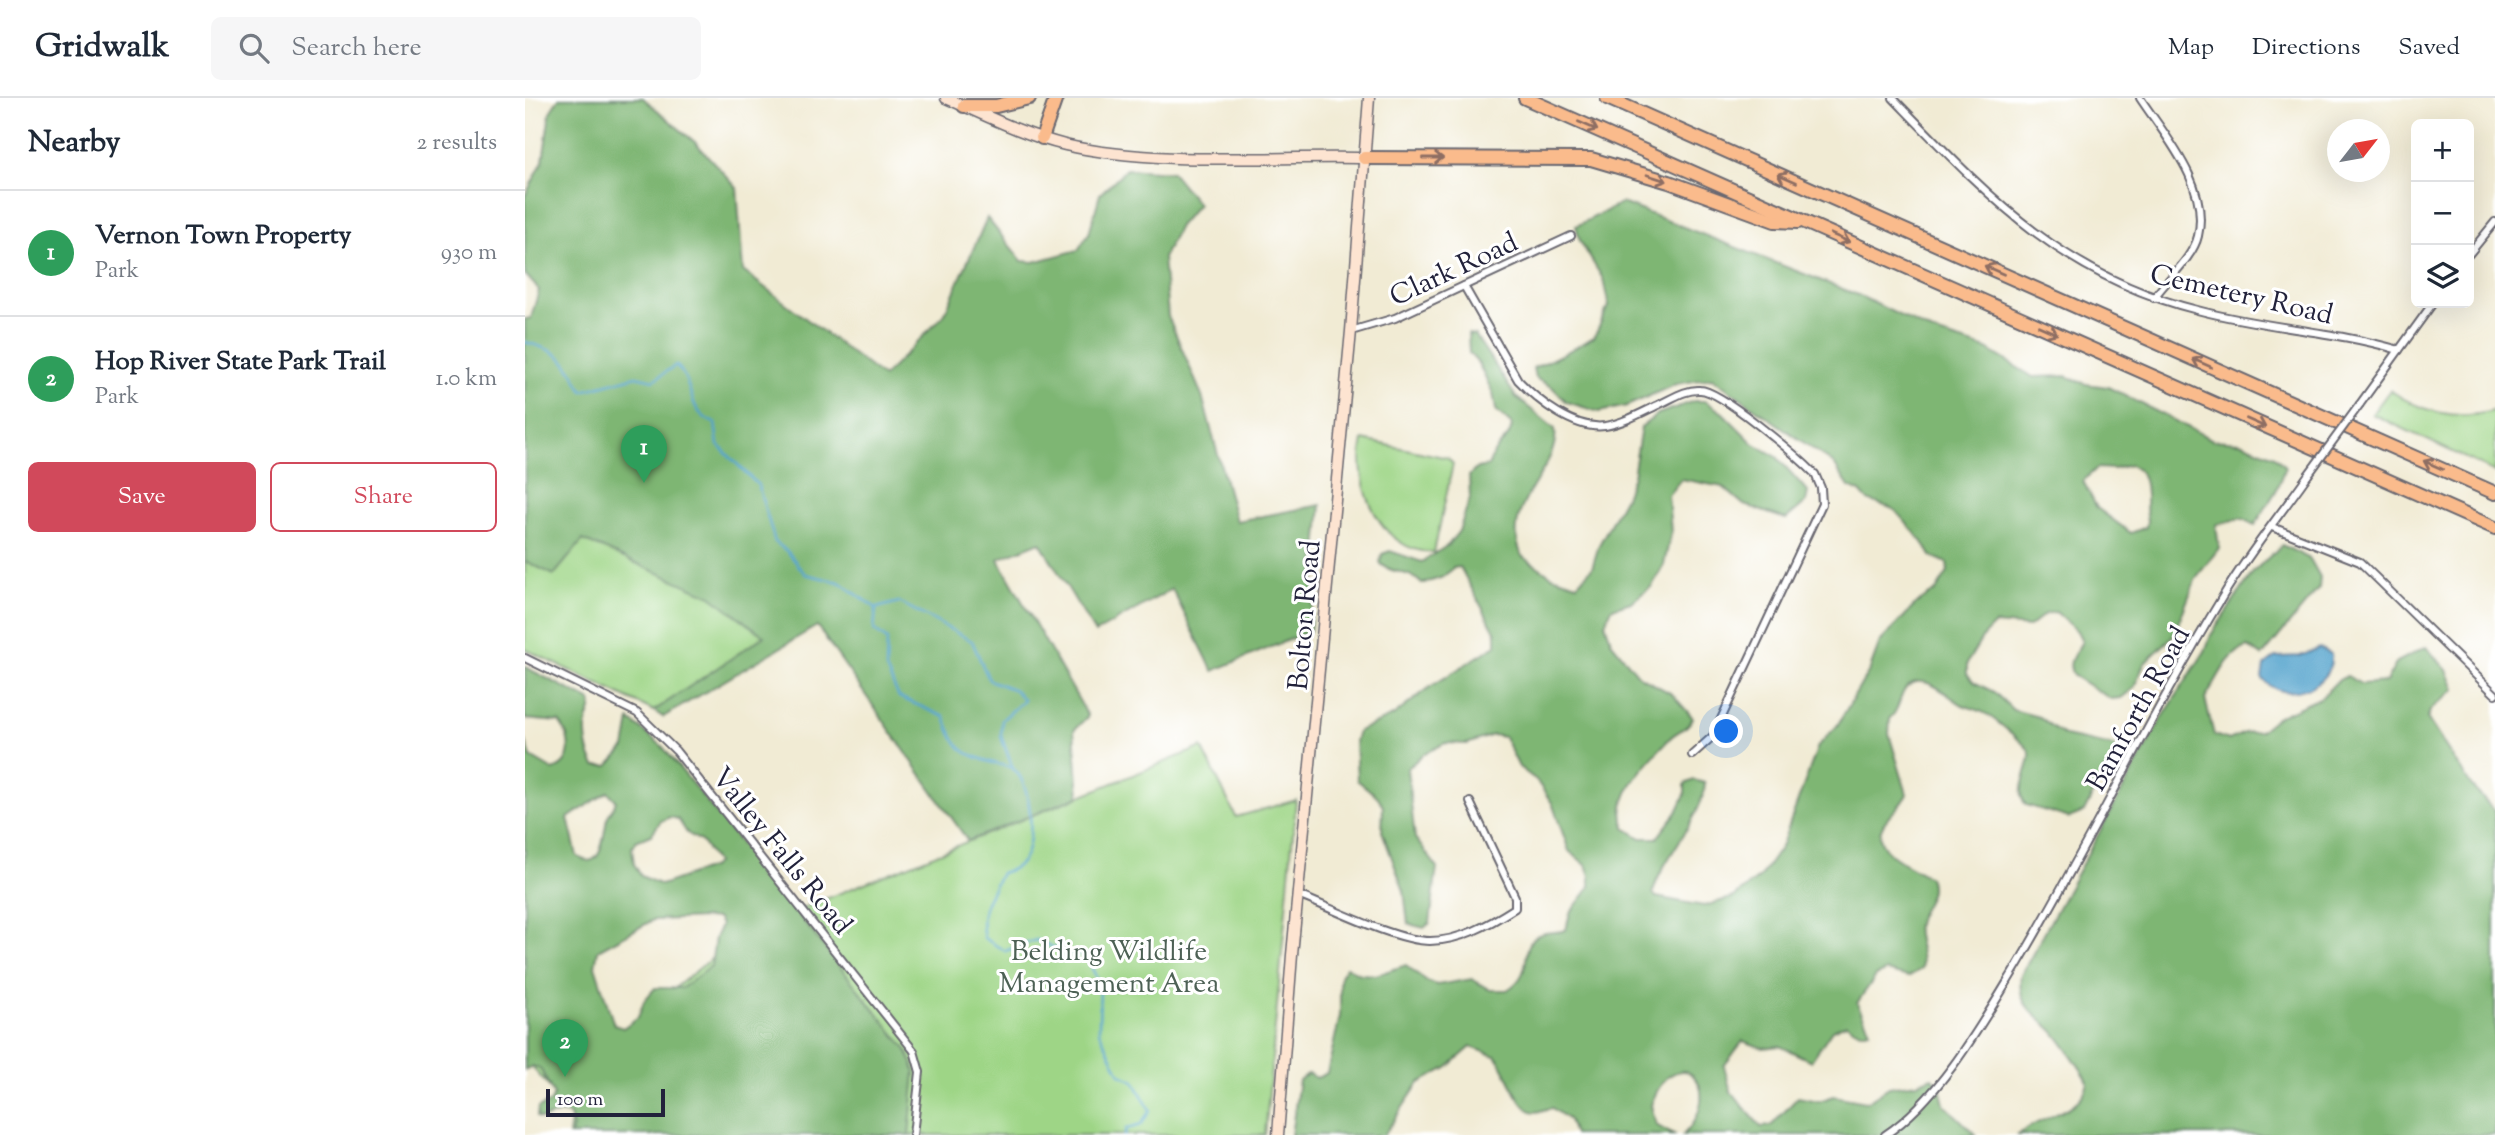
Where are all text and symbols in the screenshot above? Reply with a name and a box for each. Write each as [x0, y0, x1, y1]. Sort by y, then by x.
search box [211, 17, 701, 80]
text: Gridwalk [35, 24, 169, 72]
icon: search [235, 29, 273, 67]
text: Search here [291, 30, 422, 67]
text: Map [2168, 31, 2214, 65]
text: Directions [2252, 31, 2360, 65]
text: Saved [2398, 31, 2460, 65]
north arrow [2327, 119, 2390, 182]
map controls [2411, 119, 2474, 308]
button: + [2411, 119, 2474, 182]
one-way arrow [1576, 120, 1598, 133]
text: Nearby [28, 122, 120, 165]
text: 2 results [417, 127, 497, 160]
one-way arrow [1421, 151, 1444, 165]
one-way arrow [1776, 171, 1798, 184]
one-way arrow [1646, 172, 1668, 185]
button: − [2411, 182, 2474, 245]
text: Vernon Town Property [95, 218, 352, 255]
street label: Clark Road [1384, 223, 1525, 318]
one-way arrow [1829, 232, 1851, 245]
text: 1 [47, 237, 55, 270]
text: 930 m [441, 237, 497, 270]
button: layers [2411, 245, 2474, 308]
text: Park [95, 255, 139, 288]
street label: Cemetery Road [2146, 255, 2337, 336]
one-way arrow [1984, 263, 2006, 276]
one-way arrow [2037, 324, 2059, 337]
text: Hop River State Park Trail [95, 344, 386, 381]
one-way arrow [2192, 356, 2214, 369]
text: 2 [46, 363, 56, 396]
text: 1.0 km [435, 363, 497, 396]
text: Park [95, 381, 139, 414]
one-way arrow [2245, 417, 2266, 430]
pin: 1 [621, 425, 667, 483]
one-way arrow [2422, 458, 2444, 471]
button: Save [28, 462, 256, 532]
button: Share [270, 462, 497, 532]
street label: Bolton Road [1279, 538, 1332, 692]
street label: Bamforth Road [2078, 619, 2202, 799]
your location [1709, 714, 1743, 748]
street label: Valley Falls Road [701, 760, 861, 944]
park label: Belding Wildlife Management Area [999, 933, 1219, 1005]
pin: 2 [542, 1019, 588, 1077]
scale bar [546, 1086, 665, 1118]
text: 100 m [557, 1087, 603, 1114]

